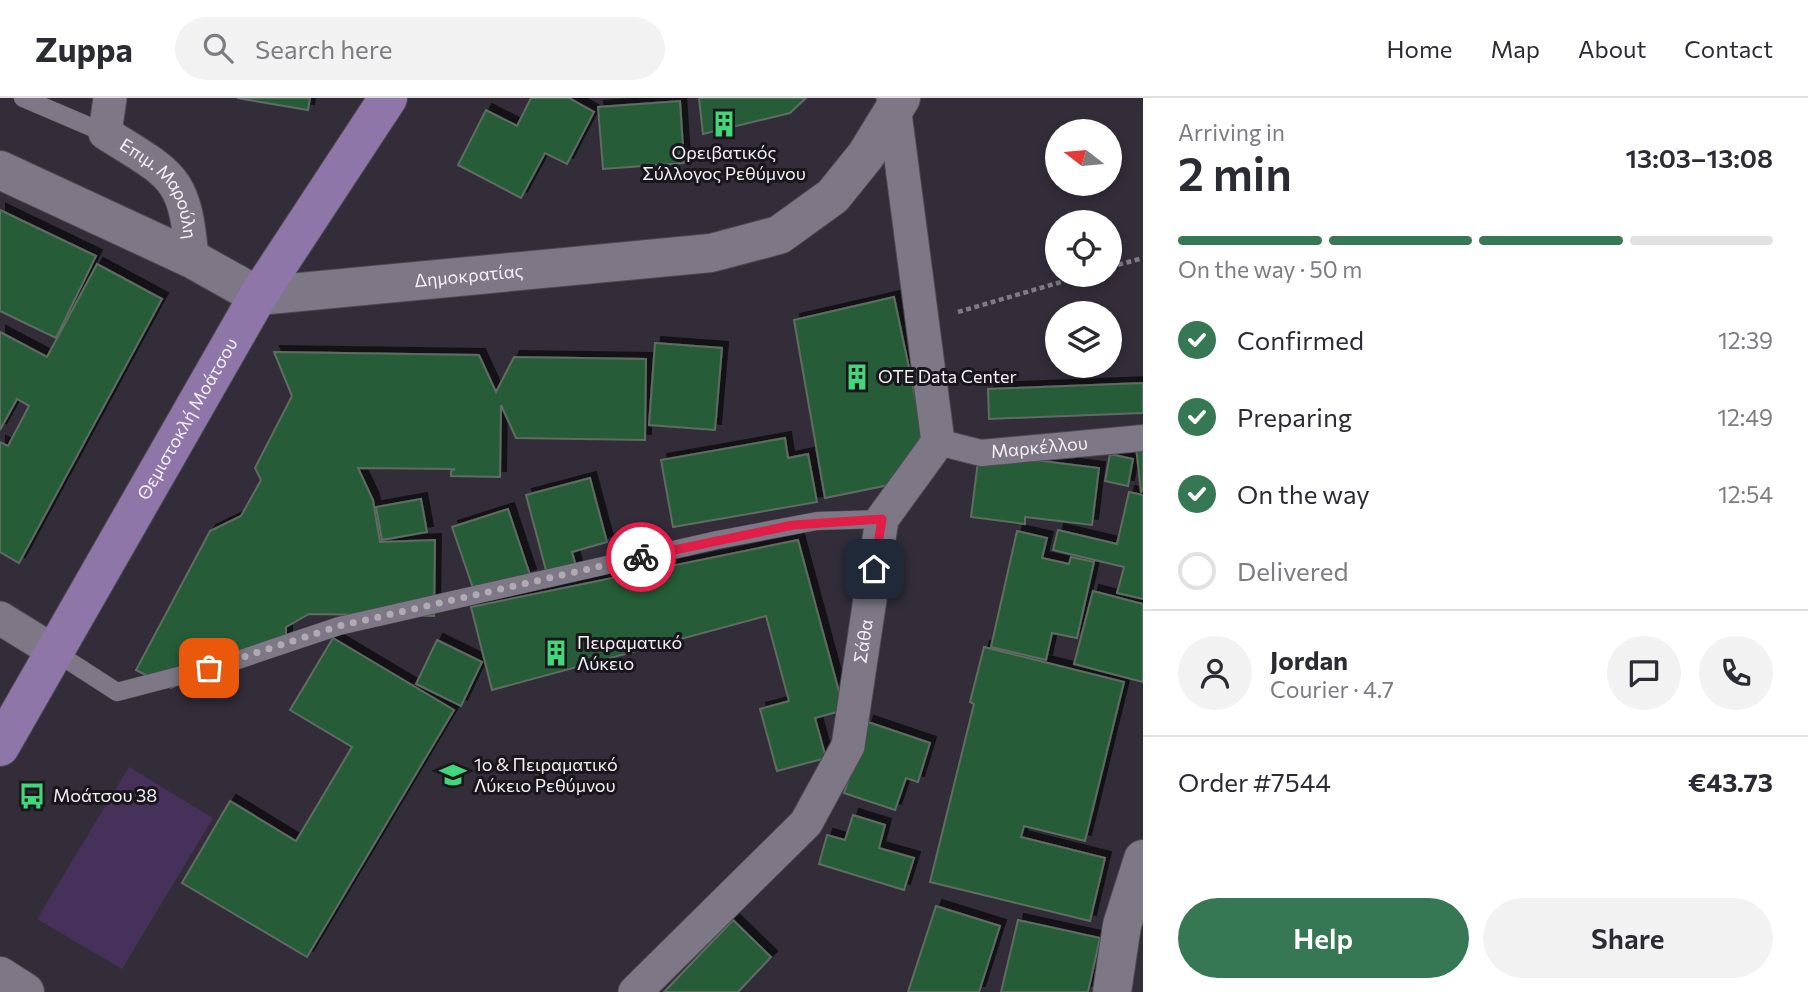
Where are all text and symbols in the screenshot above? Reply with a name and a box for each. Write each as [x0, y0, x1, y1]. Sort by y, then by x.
search box [175, 17, 665, 80]
text: Zuppa [35, 28, 133, 69]
icon: search [199, 29, 237, 67]
text: Search here [255, 33, 392, 64]
text: Home [1387, 34, 1453, 63]
text: Map [1491, 34, 1540, 63]
text: About [1578, 34, 1646, 63]
text: Contact [1684, 34, 1773, 63]
building icon: Ορειβατικός Σύλλογος Ρεθύμνου [709, 109, 739, 139]
text: Arriving in [1178, 118, 1285, 146]
north arrow [1045, 119, 1122, 196]
map controls [1045, 119, 1122, 378]
street label: Επιμ. Μαρούλη [116, 133, 202, 240]
place label: Ορειβατικός Σύλλογος Ρεθύμνου [642, 141, 806, 184]
text: 13:03–13:08 [1626, 142, 1773, 173]
text: 2 min [1178, 144, 1292, 200]
button: locate [1045, 210, 1122, 287]
text: On the way · 50 m [1178, 255, 1362, 283]
street label: Δημοκρατίας [413, 259, 524, 291]
button: layers [1045, 301, 1122, 378]
icon: check [1178, 321, 1216, 359]
text: Confirmed [1237, 324, 1364, 355]
text: 12:39 [1718, 326, 1773, 354]
street label: Θεμιστοκλή Μοάτσου [132, 333, 242, 503]
building icon: OTE Data Center [842, 362, 872, 392]
place label: OTE Data Center [878, 365, 1017, 387]
icon: check [1178, 398, 1216, 436]
text: Preparing [1237, 401, 1352, 432]
text: 12:49 [1717, 403, 1773, 431]
street label: Μαρκέλλου [990, 431, 1089, 462]
icon: check [1178, 475, 1216, 513]
text: On the way [1237, 478, 1370, 509]
text: 12:54 [1718, 480, 1773, 508]
courier [606, 522, 676, 592]
icon: bike [622, 538, 660, 576]
pin [844, 539, 904, 599]
icon: home [855, 550, 893, 588]
text: Delivered [1237, 555, 1348, 586]
street label: Σάθα [849, 618, 877, 665]
place label: Πειραματικό Λύκειο [577, 631, 682, 674]
button: person [1178, 636, 1252, 710]
button: chat [1607, 636, 1681, 710]
button: phone [1699, 636, 1773, 710]
pin [179, 638, 239, 698]
building icon: Πειραματικό Λύκειο [541, 638, 571, 668]
text: Jordan [1270, 644, 1348, 675]
icon: bag [190, 649, 228, 687]
text: Courier · 4.7 [1270, 675, 1394, 703]
place label: 1ο & Πειραματικό Λύκειο Ρεθύμνου [474, 753, 618, 796]
school or university icon: 1ο & Πειραματικό Λύκειο Ρεθύμνου [438, 760, 468, 790]
text: Order #7544 [1178, 766, 1331, 797]
text: €43.73 [1688, 766, 1773, 797]
bus stop icon: Μοάτσου 38 [17, 781, 47, 811]
place label: Μοάτσου 38 [53, 784, 157, 806]
button: Help [1178, 898, 1469, 978]
button: Share [1483, 898, 1773, 978]

